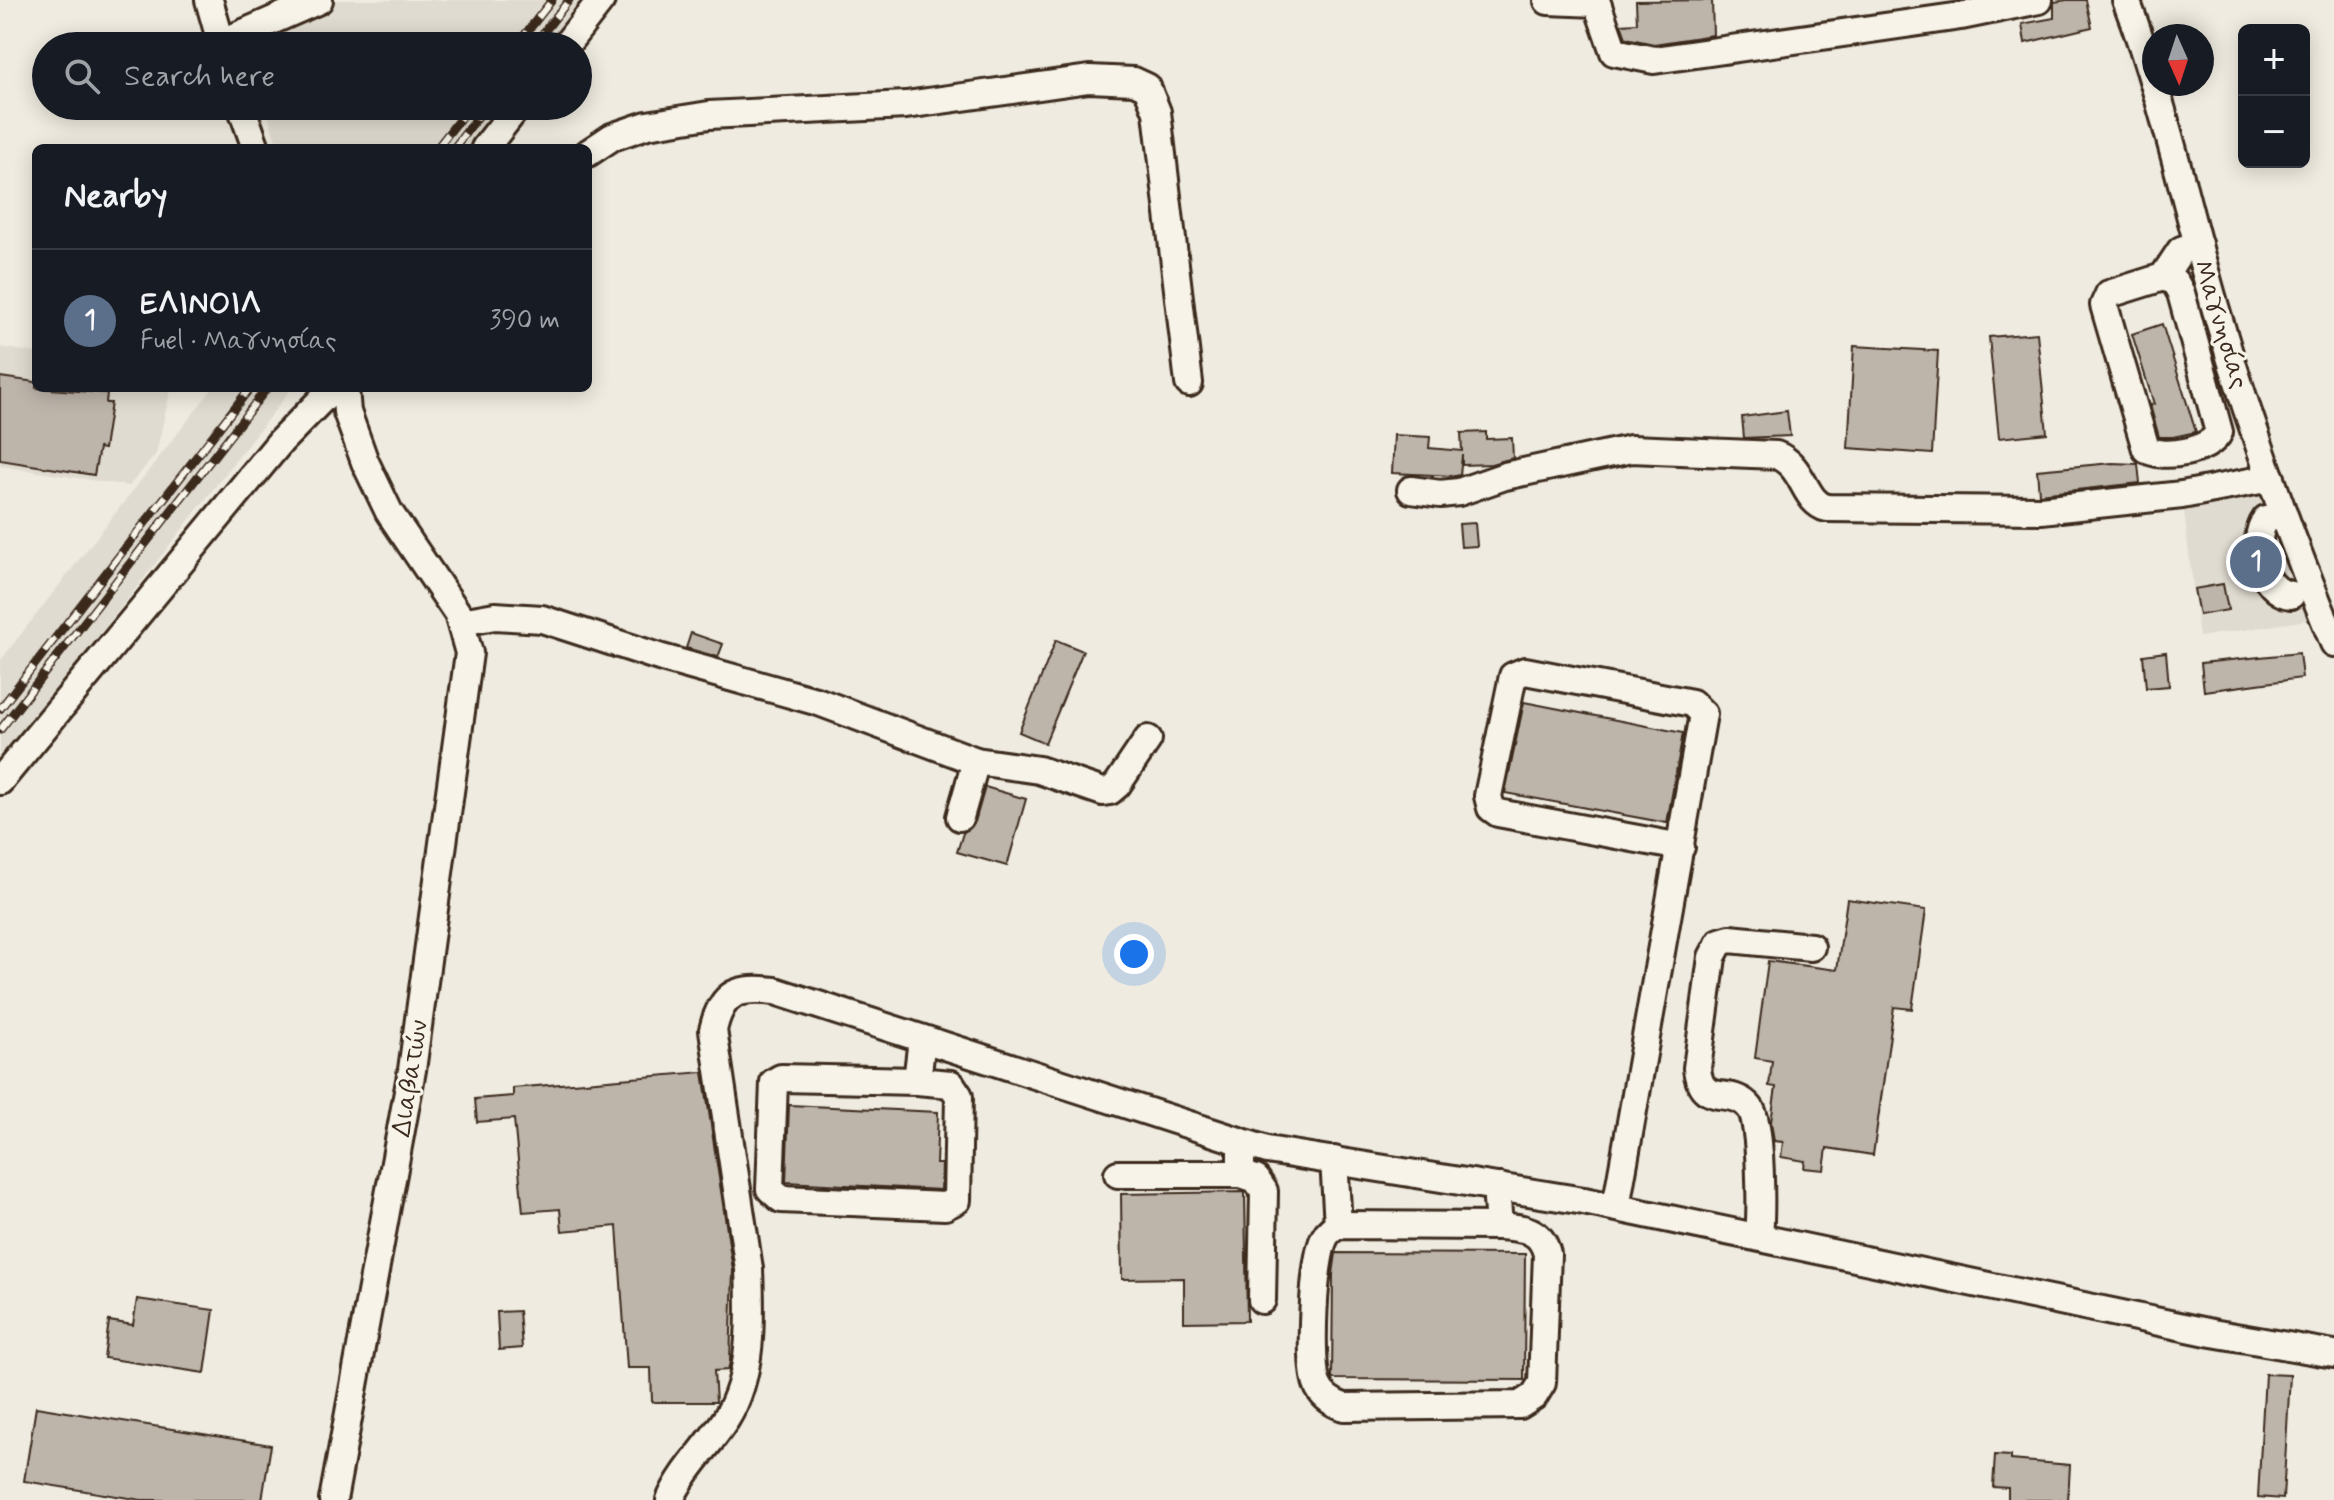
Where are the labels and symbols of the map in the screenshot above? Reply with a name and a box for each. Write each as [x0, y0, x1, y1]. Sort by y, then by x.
north arrow [2142, 24, 2214, 96]
street label: Μαγνησίας [2184, 256, 2256, 393]
pin: 1 [2230, 532, 2282, 592]
your location [1114, 934, 1154, 974]
street label: Διαβατών [385, 1017, 437, 1139]

